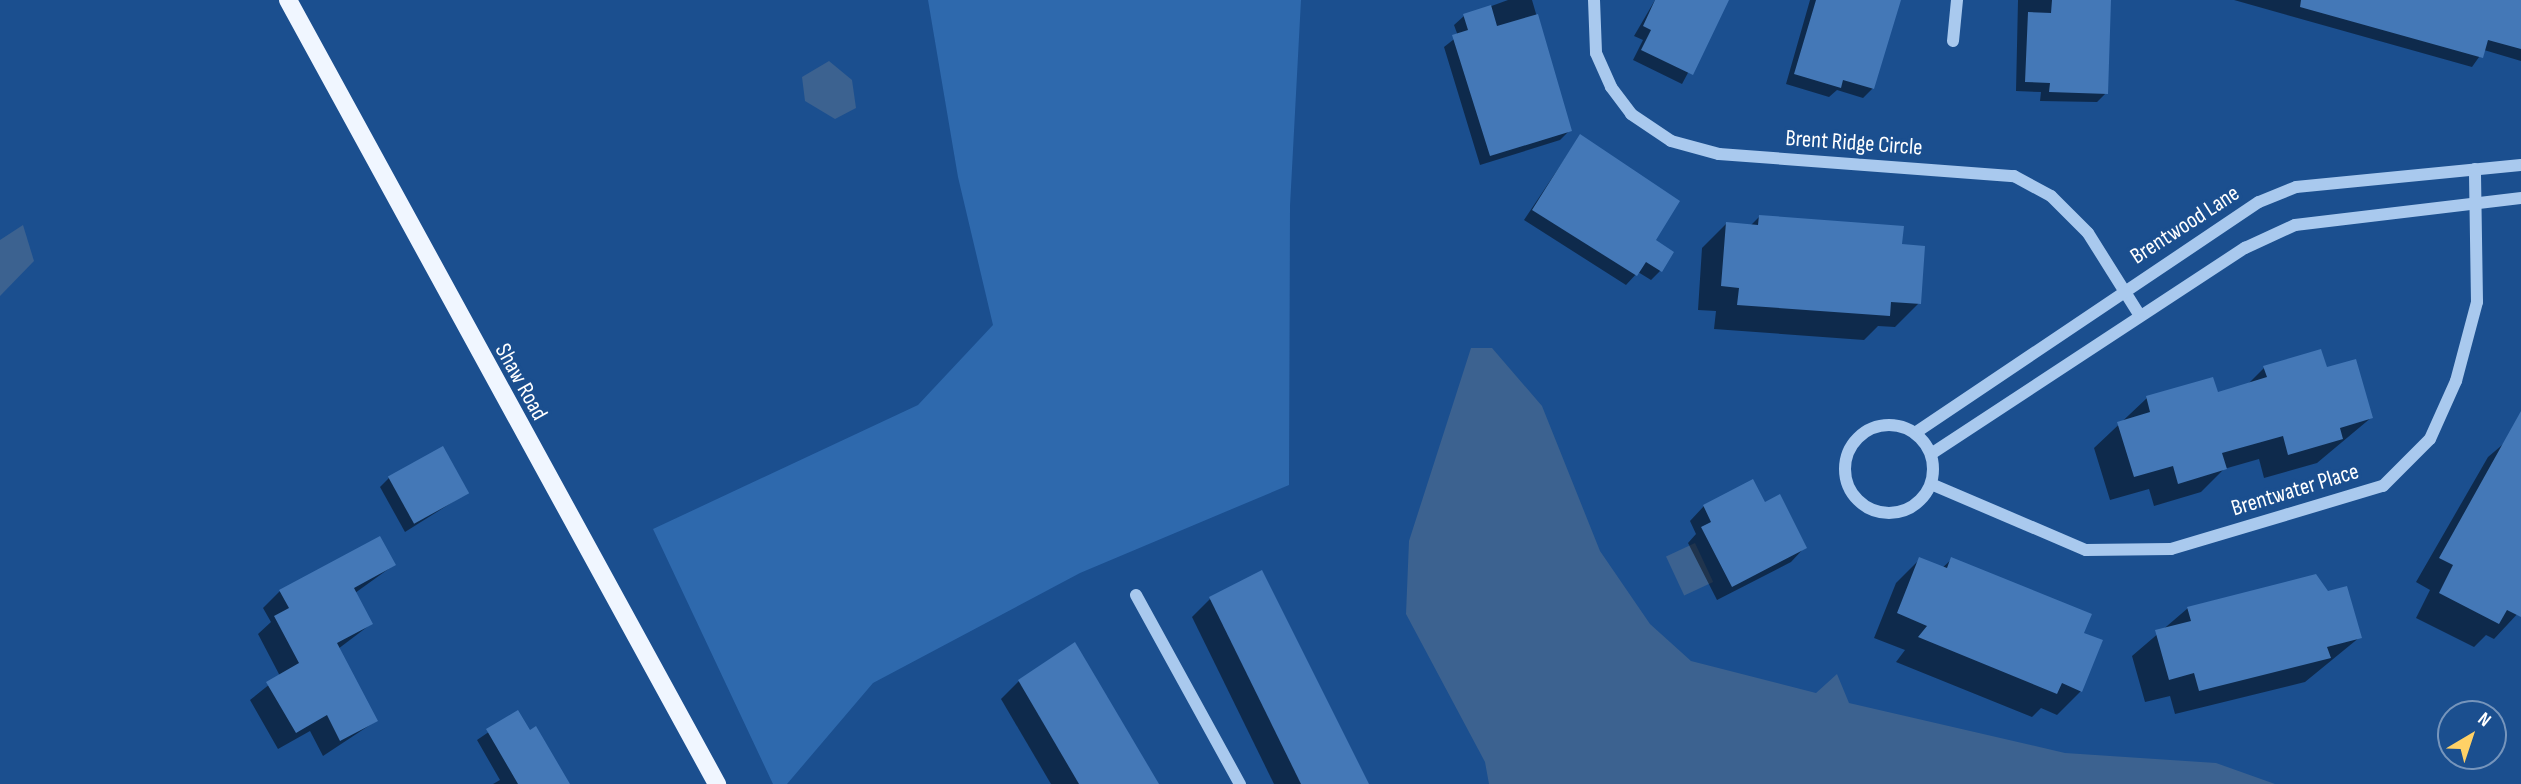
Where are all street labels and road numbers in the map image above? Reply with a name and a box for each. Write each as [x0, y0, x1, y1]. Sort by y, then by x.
street label: Brent Ridge Circle [1785, 124, 1923, 162]
street label: Brentwood Lane [2125, 180, 2245, 270]
street label: Shaw Road [489, 339, 553, 425]
street label: Brentwater Place [2228, 458, 2362, 522]

